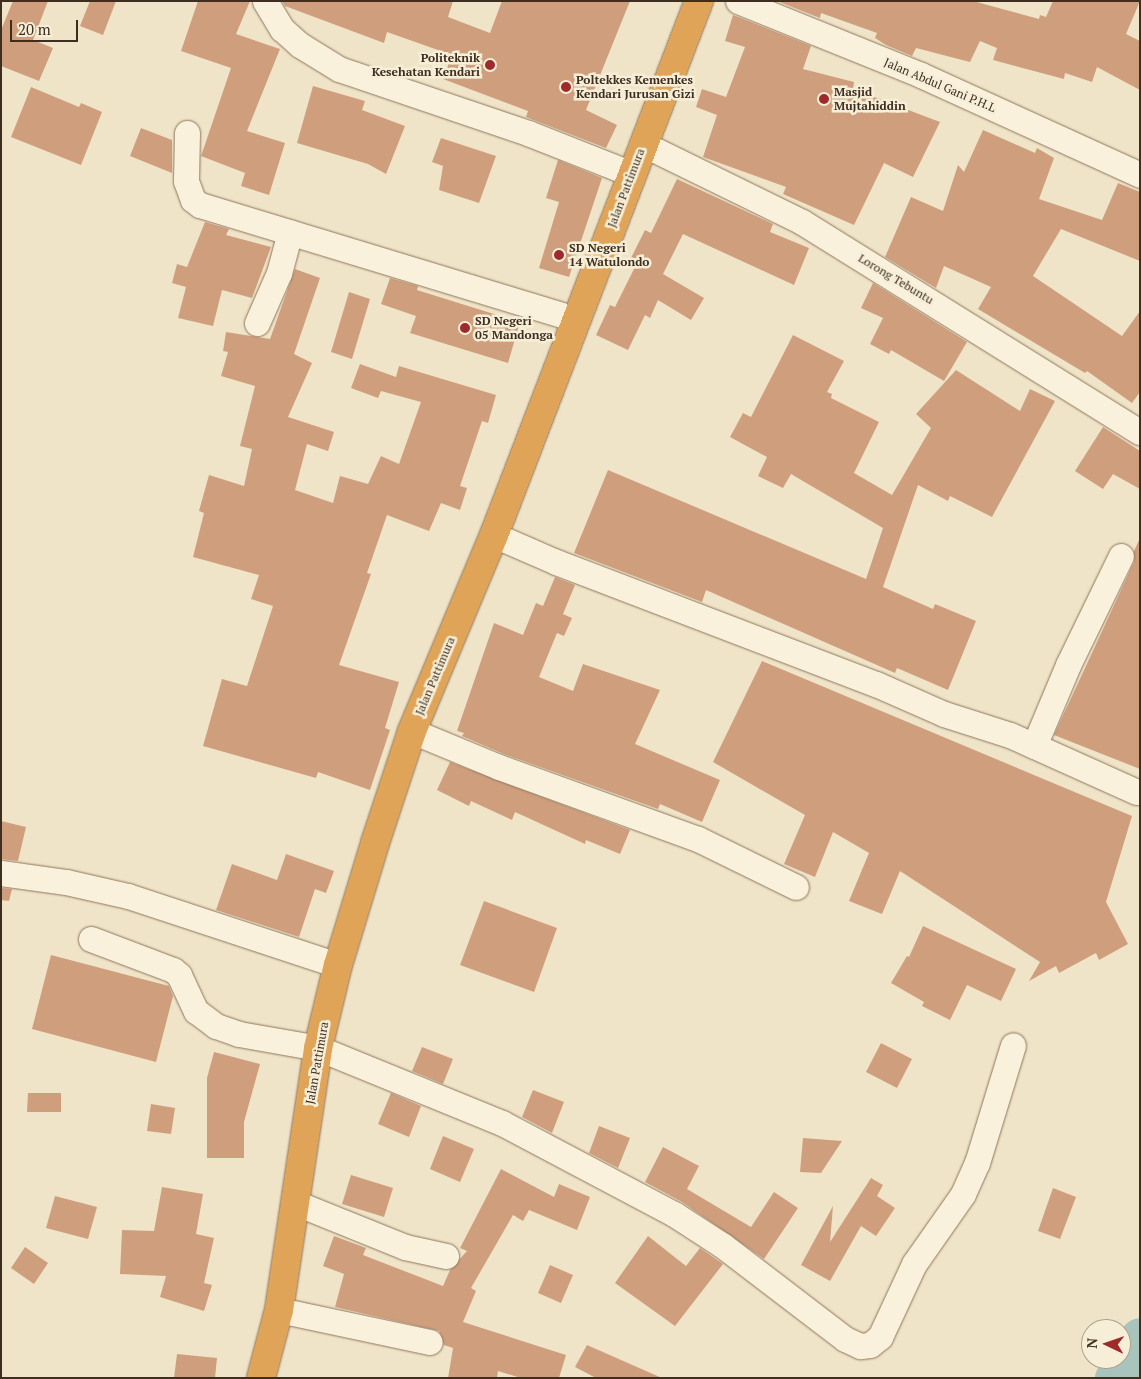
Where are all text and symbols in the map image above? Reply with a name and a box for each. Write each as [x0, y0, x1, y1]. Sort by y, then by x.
scale bar [12, 10, 80, 42]
text: 20 m [18, 19, 51, 39]
place label: Politeknik Kesehatan Kendari [372, 51, 480, 79]
street label: Jalan Abdul Gani P.H.L [882, 55, 998, 115]
marker: Politeknik Kesehatan Kendari [484, 59, 496, 71]
place label: Poltekkes Kemenkes Kendari Jurusan Gizi [576, 73, 695, 101]
marker: Poltekkes Kemenkes Kendari Jurusan Gizi [560, 81, 572, 93]
place label: Masjid Mujtahiddin [834, 85, 906, 113]
marker: Masjid Mujtahiddin [818, 93, 830, 105]
street label: Jalan Pattimura [604, 146, 648, 230]
place label: SD Negeri 14 Watulondo [569, 241, 649, 269]
marker: SD Negeri 14 Watulondo [553, 249, 565, 261]
street label: Lorong Tebuntu [856, 251, 936, 307]
place label: SD Negeri 05 Mandonga [475, 314, 553, 342]
marker: SD Negeri 05 Mandonga [459, 322, 471, 334]
street label: Jalan Pattimura [412, 635, 458, 717]
street label: Jalan Pattimura [303, 1021, 331, 1105]
north arrow [1081, 1319, 1131, 1369]
text: N [1082, 1337, 1101, 1349]

